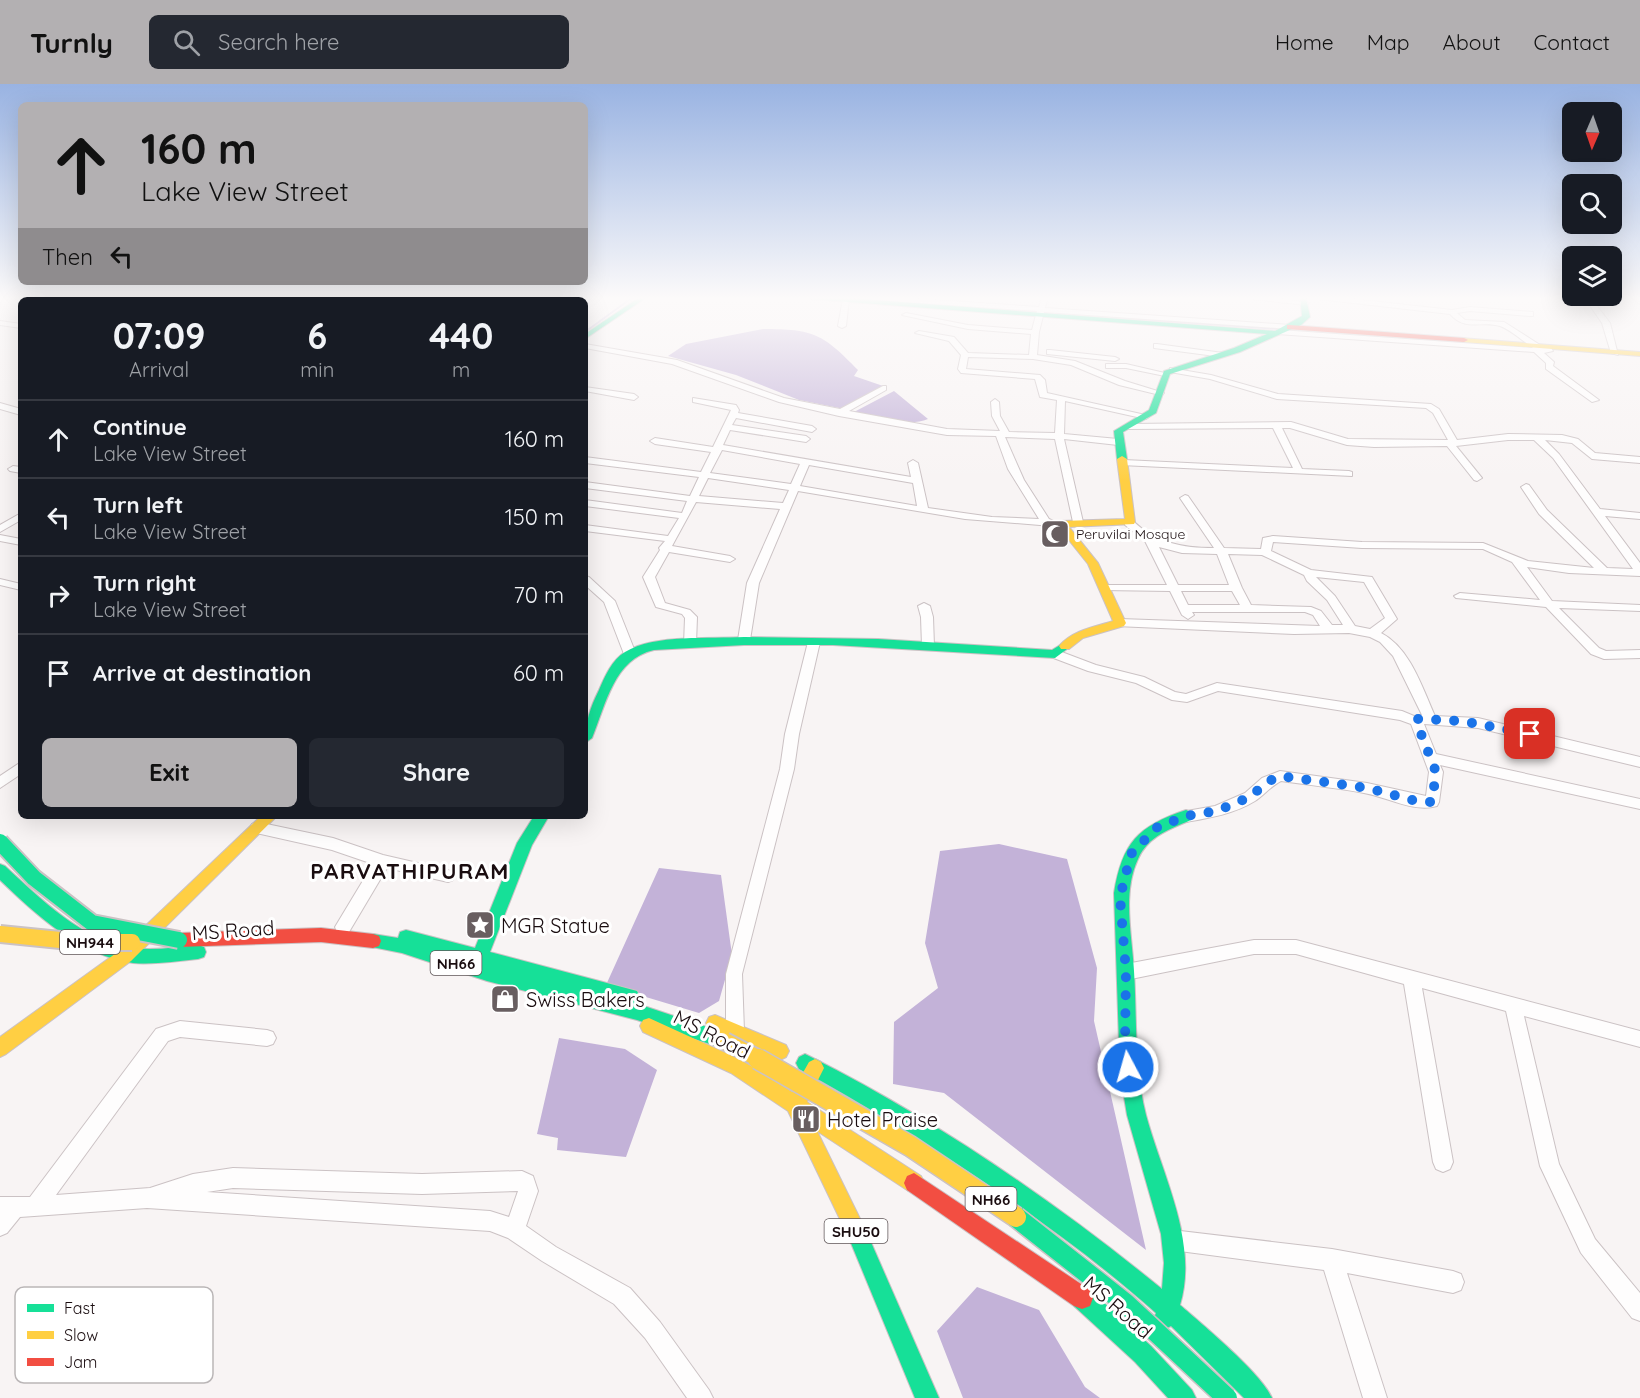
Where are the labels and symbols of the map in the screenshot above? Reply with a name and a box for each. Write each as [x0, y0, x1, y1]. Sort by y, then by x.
north arrow [1562, 102, 1622, 162]
mosque icon: Peruvilai Mosque [1039, 518, 1071, 550]
place label: Peruvilai Mosque [1076, 525, 1185, 543]
pin [1504, 708, 1555, 759]
district label: PARVATHIPURAM [310, 857, 510, 885]
place icon: MGR Statue [464, 909, 496, 941]
place label: MGR Statue [501, 913, 610, 938]
street label: MS Road [191, 915, 275, 945]
road number: NH944 [60, 930, 120, 954]
road number: NH66 [430, 951, 482, 975]
shop icon: Swiss Bakers [489, 983, 521, 1015]
place label: Swiss Bakers [526, 987, 645, 1012]
street label: MS Road [669, 1004, 755, 1064]
position arrow [1096, 1035, 1160, 1099]
restaurant icon: Hotel Praise [790, 1103, 822, 1135]
place label: Hotel Praise [827, 1107, 938, 1132]
road number: NH66 [966, 1187, 1016, 1211]
road number: SHU50 [824, 1219, 888, 1243]
street label: MS Road [1079, 1270, 1157, 1344]
legend [15, 1287, 213, 1383]
text: Fast [64, 1298, 95, 1318]
text: Slow [64, 1325, 98, 1345]
text: Jam [64, 1352, 97, 1372]

